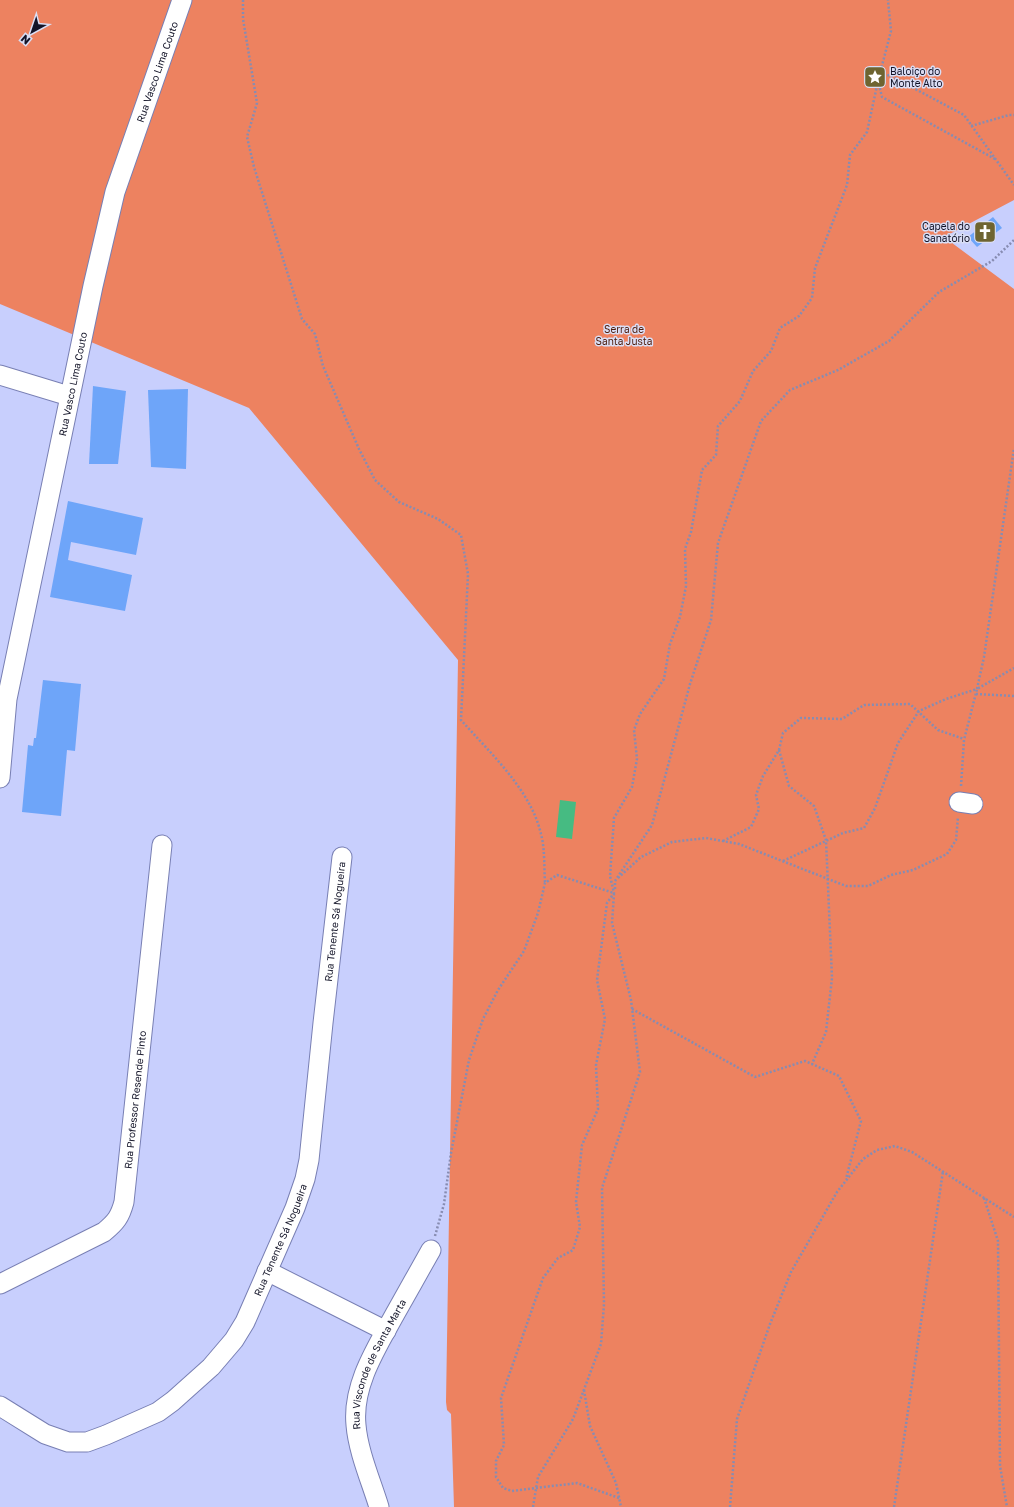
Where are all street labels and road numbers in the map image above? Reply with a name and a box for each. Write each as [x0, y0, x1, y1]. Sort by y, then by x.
street label: Rua Vasco Lima Couto [134, 20, 180, 124]
street label: Rua Vasco Lima Couto [56, 331, 89, 437]
street label: Rua Tenente Sá Nogueira [322, 861, 347, 982]
street label: Rua Professor Resende Pinto [122, 1030, 148, 1170]
street label: Rua Tenente Sá Nogueira [251, 1182, 309, 1298]
street label: Rua Visconde de Santa Marta [350, 1297, 408, 1430]

